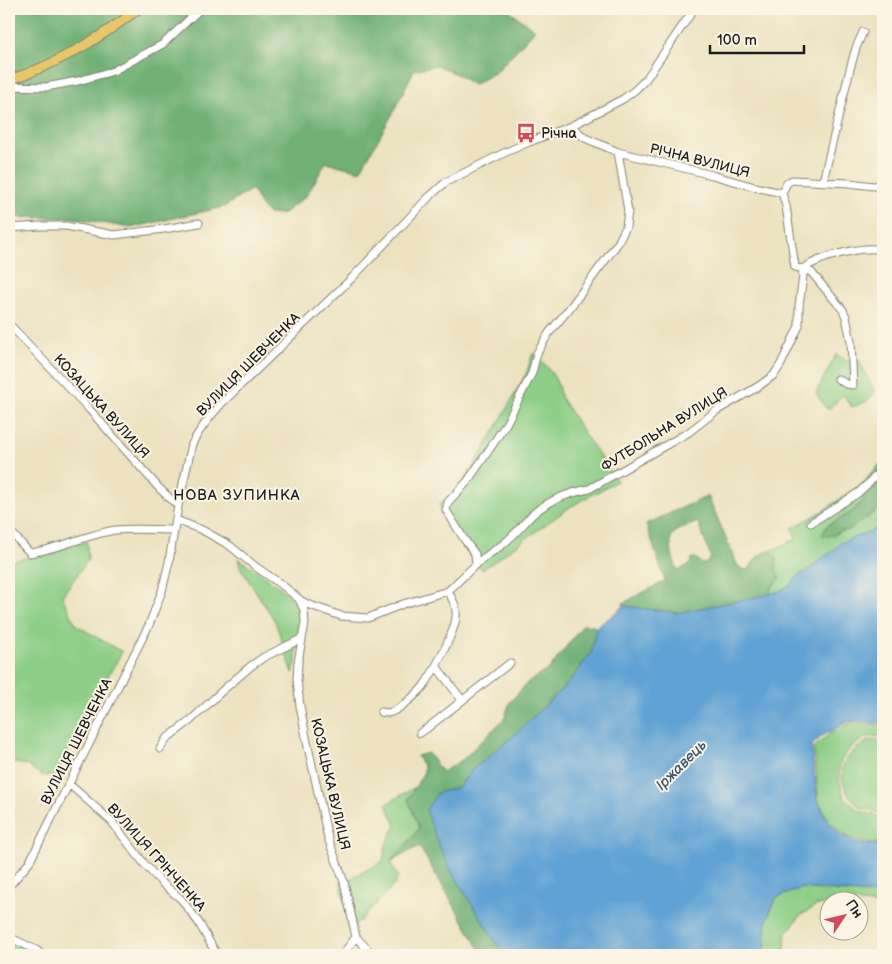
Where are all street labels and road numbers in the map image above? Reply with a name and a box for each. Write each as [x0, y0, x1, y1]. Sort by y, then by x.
street label: РІЧНА ВУЛИЦЯ [648, 140, 752, 181]
street label: ВУЛИЦЯ ШЕВЧЕНКА [193, 309, 304, 420]
street label: КОЗАЦЬКА ВУЛИЦЯ [50, 351, 153, 462]
street label: ФУТБОЛЬНА ВУЛИЦЯ [598, 384, 731, 475]
street label: ВУЛИЦЯ ШЕВЧЕНКА [37, 675, 116, 807]
street label: КОЗАЦЬКА ВУЛИЦЯ [307, 717, 354, 852]
street label: ВУЛИЦЯ ГРІНЧЕНКА [104, 800, 210, 915]

